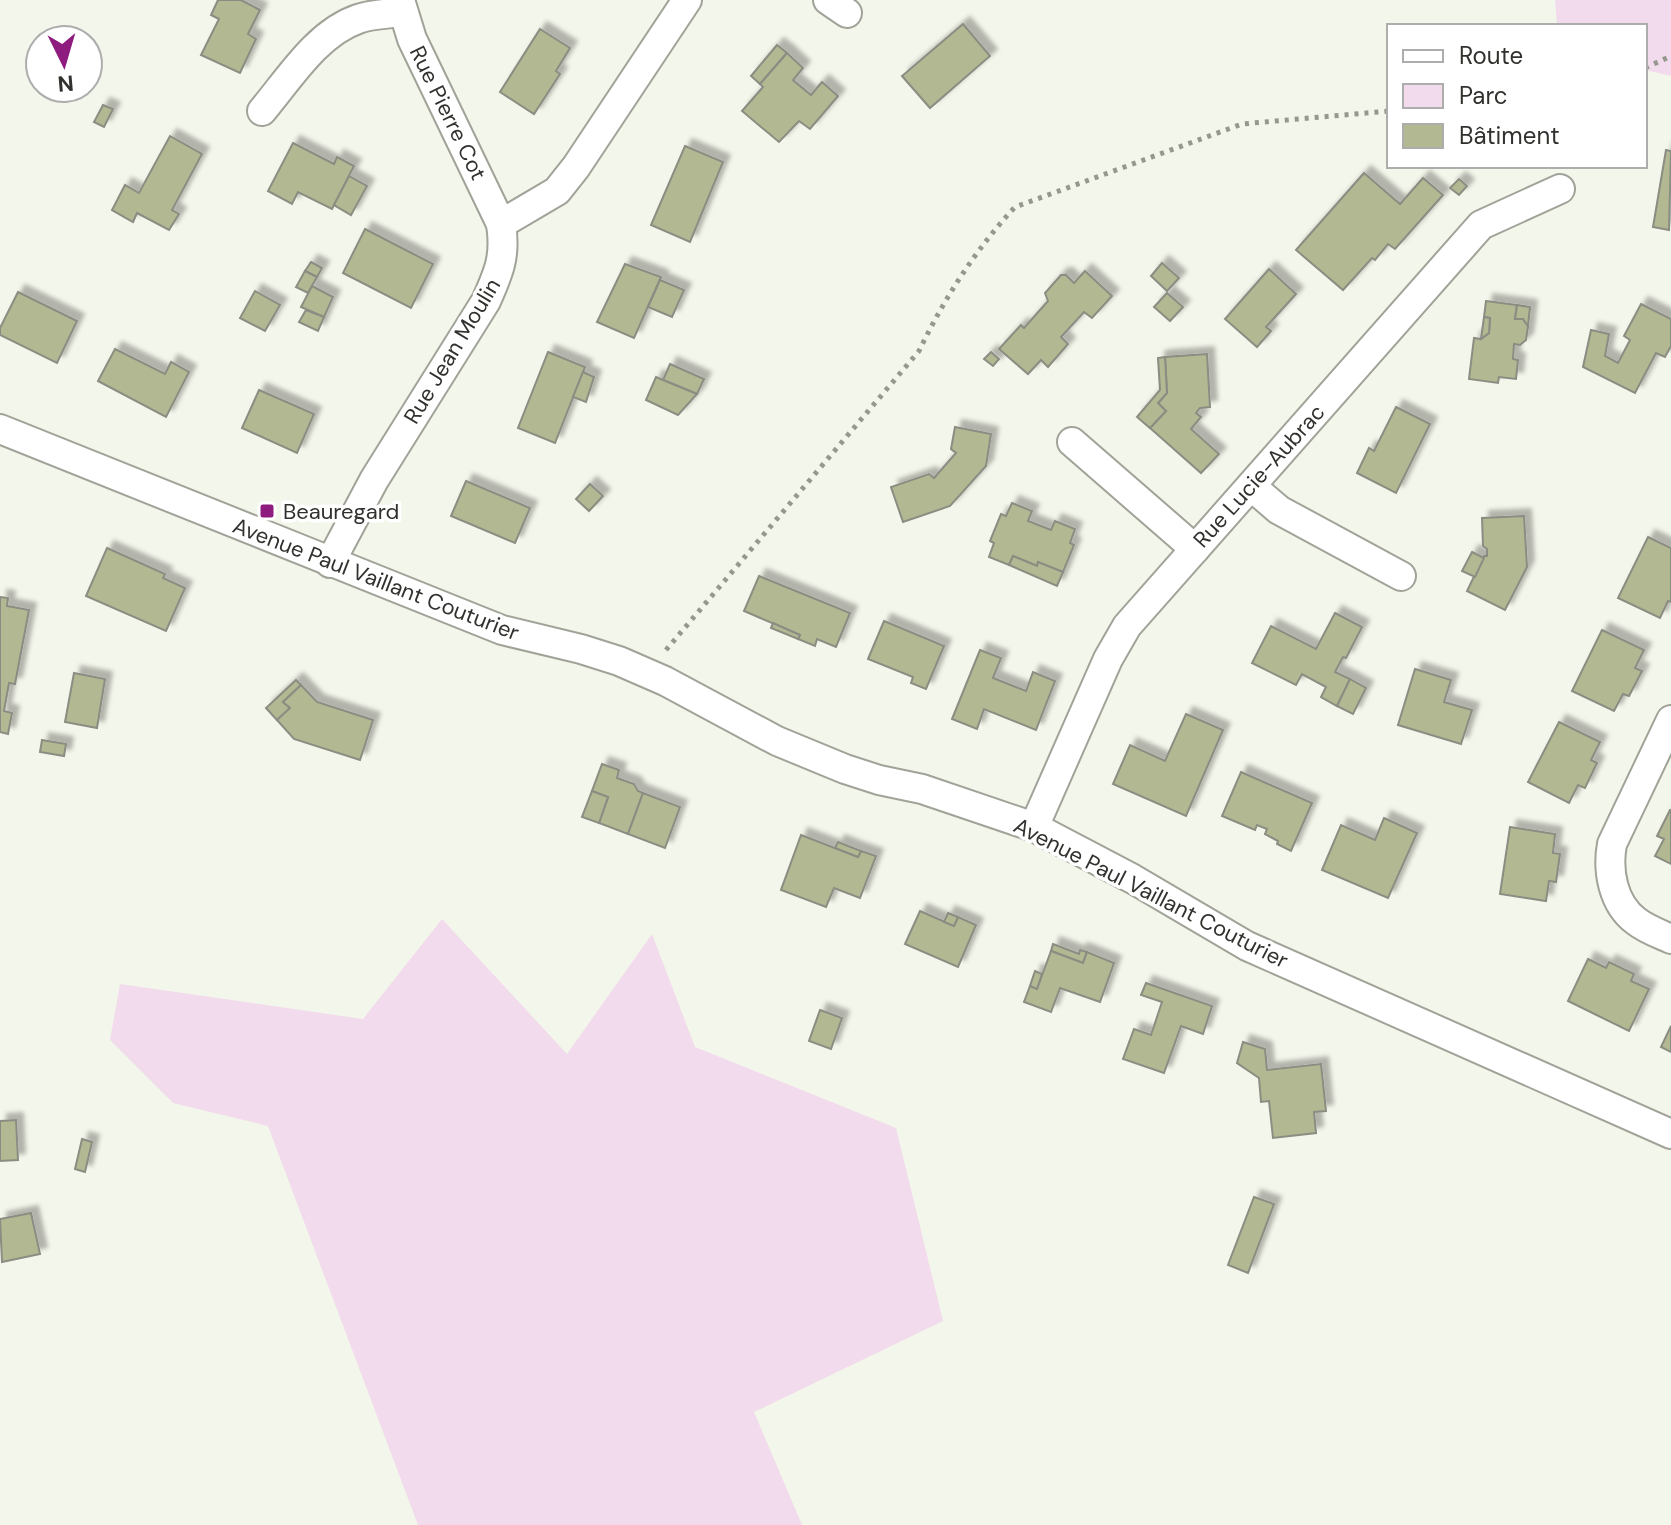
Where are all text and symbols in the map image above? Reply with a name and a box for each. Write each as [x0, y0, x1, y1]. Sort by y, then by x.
north arrow [24, 24, 104, 104]
legend [1387, 24, 1647, 168]
text: Route [1459, 40, 1523, 71]
street label: Rue Pierre Cot [403, 41, 493, 185]
text: N [56, 68, 75, 99]
text: Parc [1459, 80, 1508, 111]
text: Bâtiment [1459, 120, 1560, 151]
street label: Rue Jean Moulin [397, 273, 507, 429]
street label: Rue Lucie-Aubrac [1187, 398, 1331, 554]
place label: Beauregard [283, 497, 399, 526]
marker: Beauregard [258, 502, 276, 520]
street label: Avenue Paul Vaillant Couturier [229, 511, 523, 647]
street label: Avenue Paul Vaillant Couturier [1009, 811, 1293, 975]

